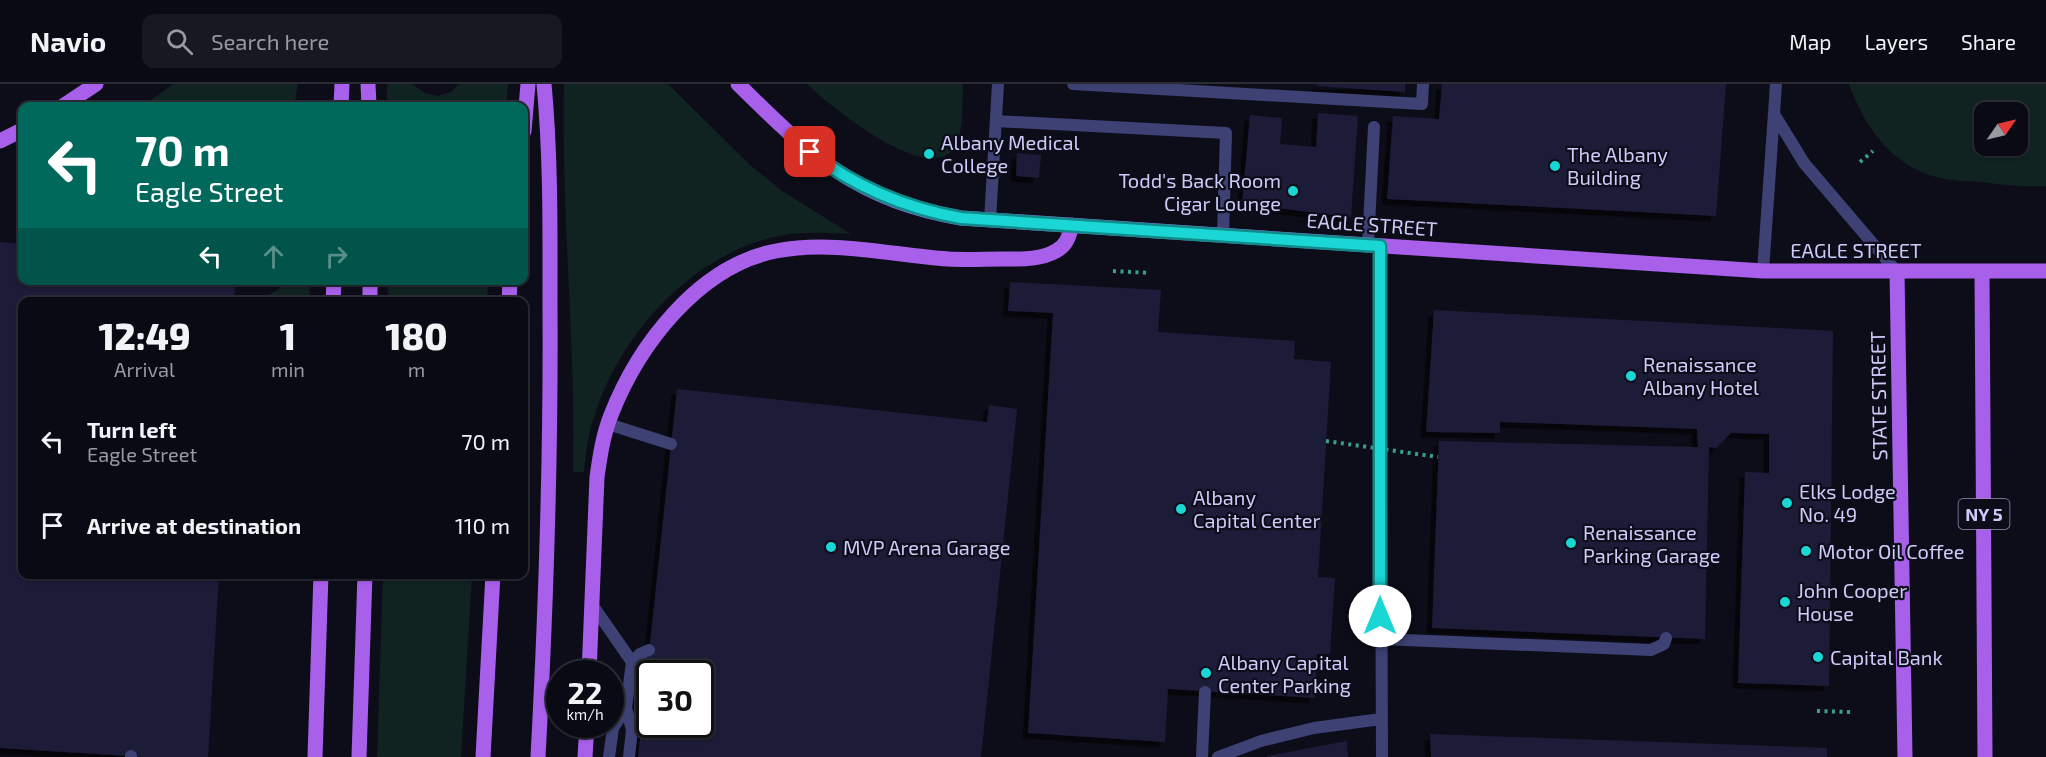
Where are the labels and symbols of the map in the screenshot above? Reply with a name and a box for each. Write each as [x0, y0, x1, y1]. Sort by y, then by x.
north arrow [1974, 102, 2028, 156]
pin [784, 126, 835, 177]
place label: Albany Medical College [941, 130, 1079, 177]
place label: The Albany Building [1567, 142, 1668, 189]
marker: Albany Medical College [922, 147, 936, 161]
marker: The Albany Building [1548, 159, 1562, 173]
place label: Todd's Back Room Cigar Lounge [1118, 168, 1281, 215]
marker: Todd's Back Room Cigar Lounge [1286, 184, 1300, 198]
street label: EAGLE STREET [1306, 207, 1439, 241]
street label: EAGLE STREET [1790, 238, 1922, 262]
street label: STATE STREET [1865, 331, 1891, 461]
place label: Renaissance Albany Hotel [1643, 352, 1759, 399]
marker: Renaissance Albany Hotel [1624, 369, 1638, 383]
place label: Elks Lodge No. 49 [1799, 479, 1896, 526]
place label: Albany Capital Center [1193, 485, 1321, 532]
marker: Elks Lodge No. 49 [1780, 496, 1794, 510]
road number: NY 5 [1958, 499, 2010, 529]
marker: Albany Capital Center [1174, 502, 1188, 516]
place label: Renaissance Parking Garage [1583, 520, 1720, 567]
place label: MVP Arena Garage [843, 535, 1011, 559]
marker: Renaissance Parking Garage [1564, 536, 1578, 550]
place label: Motor Oil Coffee [1818, 539, 1964, 563]
marker: MVP Arena Garage [824, 540, 838, 554]
marker: Motor Oil Coffee [1799, 544, 1813, 558]
place label: John Cooper House [1797, 578, 1907, 625]
position arrow [1348, 584, 1412, 648]
marker: John Cooper House [1778, 595, 1792, 609]
place label: Capital Bank [1830, 645, 1943, 669]
place label: Albany Capital Center Parking [1218, 650, 1351, 697]
marker: Capital Bank [1811, 650, 1825, 664]
speed limit sign: 30 [636, 660, 714, 738]
marker: Albany Capital Center Parking [1199, 666, 1213, 680]

